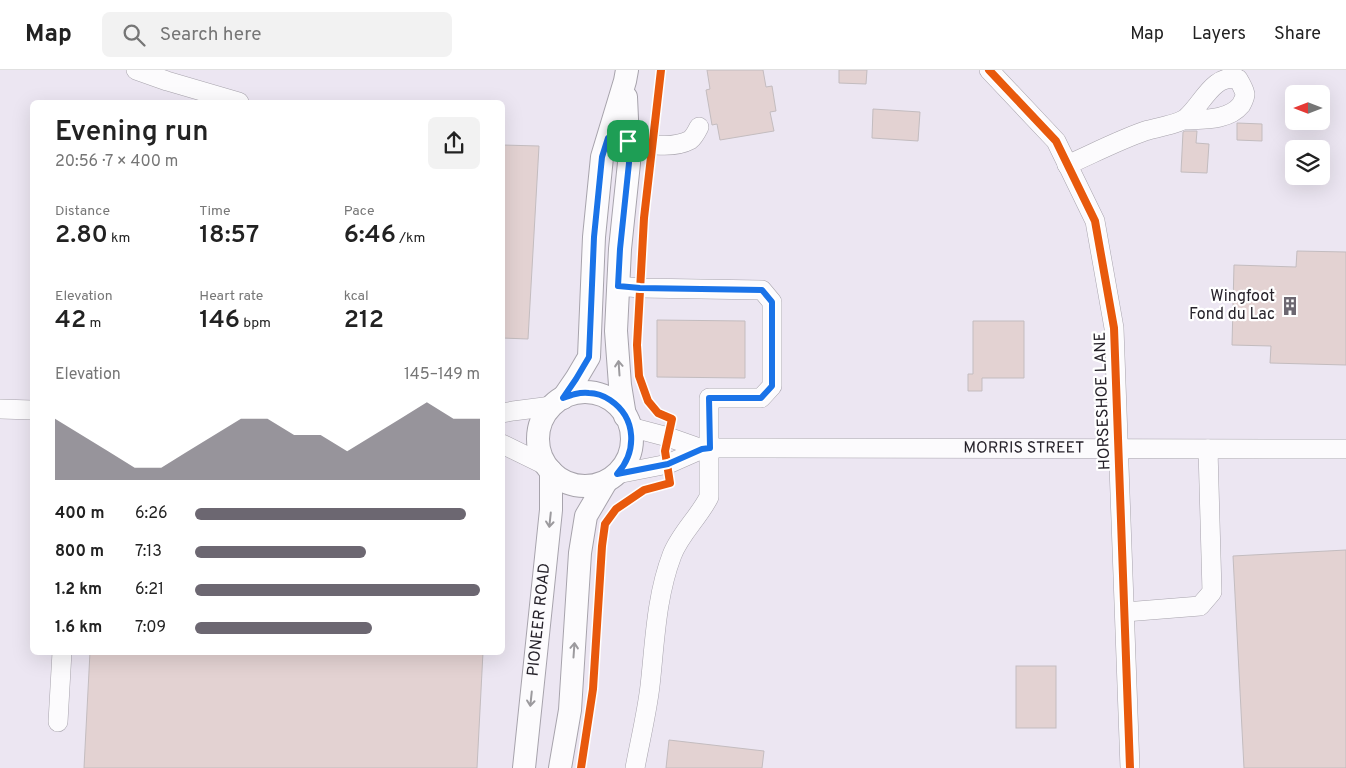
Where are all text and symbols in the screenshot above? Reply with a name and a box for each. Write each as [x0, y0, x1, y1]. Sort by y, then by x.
search box [102, 12, 452, 57]
text: Map [25, 20, 72, 50]
icon: search [120, 21, 148, 49]
text: Search here [160, 23, 261, 47]
text: Map [1130, 23, 1164, 46]
text: Layers [1192, 23, 1246, 46]
text: Share [1274, 23, 1321, 46]
north arrow [1285, 85, 1330, 130]
map controls [1285, 85, 1330, 185]
text: Evening run [55, 115, 209, 151]
button: share [428, 117, 480, 169]
pin [607, 120, 649, 162]
icon: arrive [614, 127, 642, 155]
button: layers [1285, 140, 1330, 185]
text: 20:56 · 7 × 400 m [55, 152, 178, 172]
text: Distance [55, 203, 110, 220]
text: Time [199, 203, 231, 220]
text: Pace [344, 203, 374, 220]
text: 2.80 [55, 220, 108, 252]
text: 18:57 [199, 220, 259, 252]
text: 6:46 [344, 220, 396, 252]
text: km [108, 230, 130, 247]
text: /km [396, 230, 425, 247]
place label: Wingfoot Fond du Lac [1189, 287, 1275, 325]
text: Elevation [55, 288, 113, 305]
text: Heart rate [199, 288, 263, 305]
text: kcal [344, 288, 369, 305]
building icon: Wingfoot Fond du Lac [1279, 295, 1301, 317]
text: 42 [55, 305, 86, 337]
text: 146 [199, 305, 240, 337]
text: 212 [344, 305, 384, 337]
text: m [86, 315, 101, 332]
text: bpm [240, 315, 271, 332]
street label: HORSESHOE LANE [1091, 331, 1115, 471]
one-way arrow [614, 360, 623, 376]
text: Elevation [55, 365, 121, 385]
text: 145–149 m [404, 365, 480, 385]
street label: MORRIS STREET [963, 438, 1084, 459]
text: 400 m [55, 504, 104, 524]
text: 6:26 [135, 504, 168, 524]
one-way arrow [545, 512, 555, 528]
text: 800 m [55, 542, 104, 562]
text: 7:13 [135, 542, 162, 562]
street label: PIONEER ROAD [524, 562, 555, 677]
text: 1.2 km [55, 580, 102, 600]
text: 6:21 [135, 580, 164, 600]
text: 1.6 km [55, 618, 102, 638]
text: 7:09 [135, 618, 166, 638]
one-way arrow [570, 643, 579, 659]
one-way arrow [526, 691, 536, 707]

